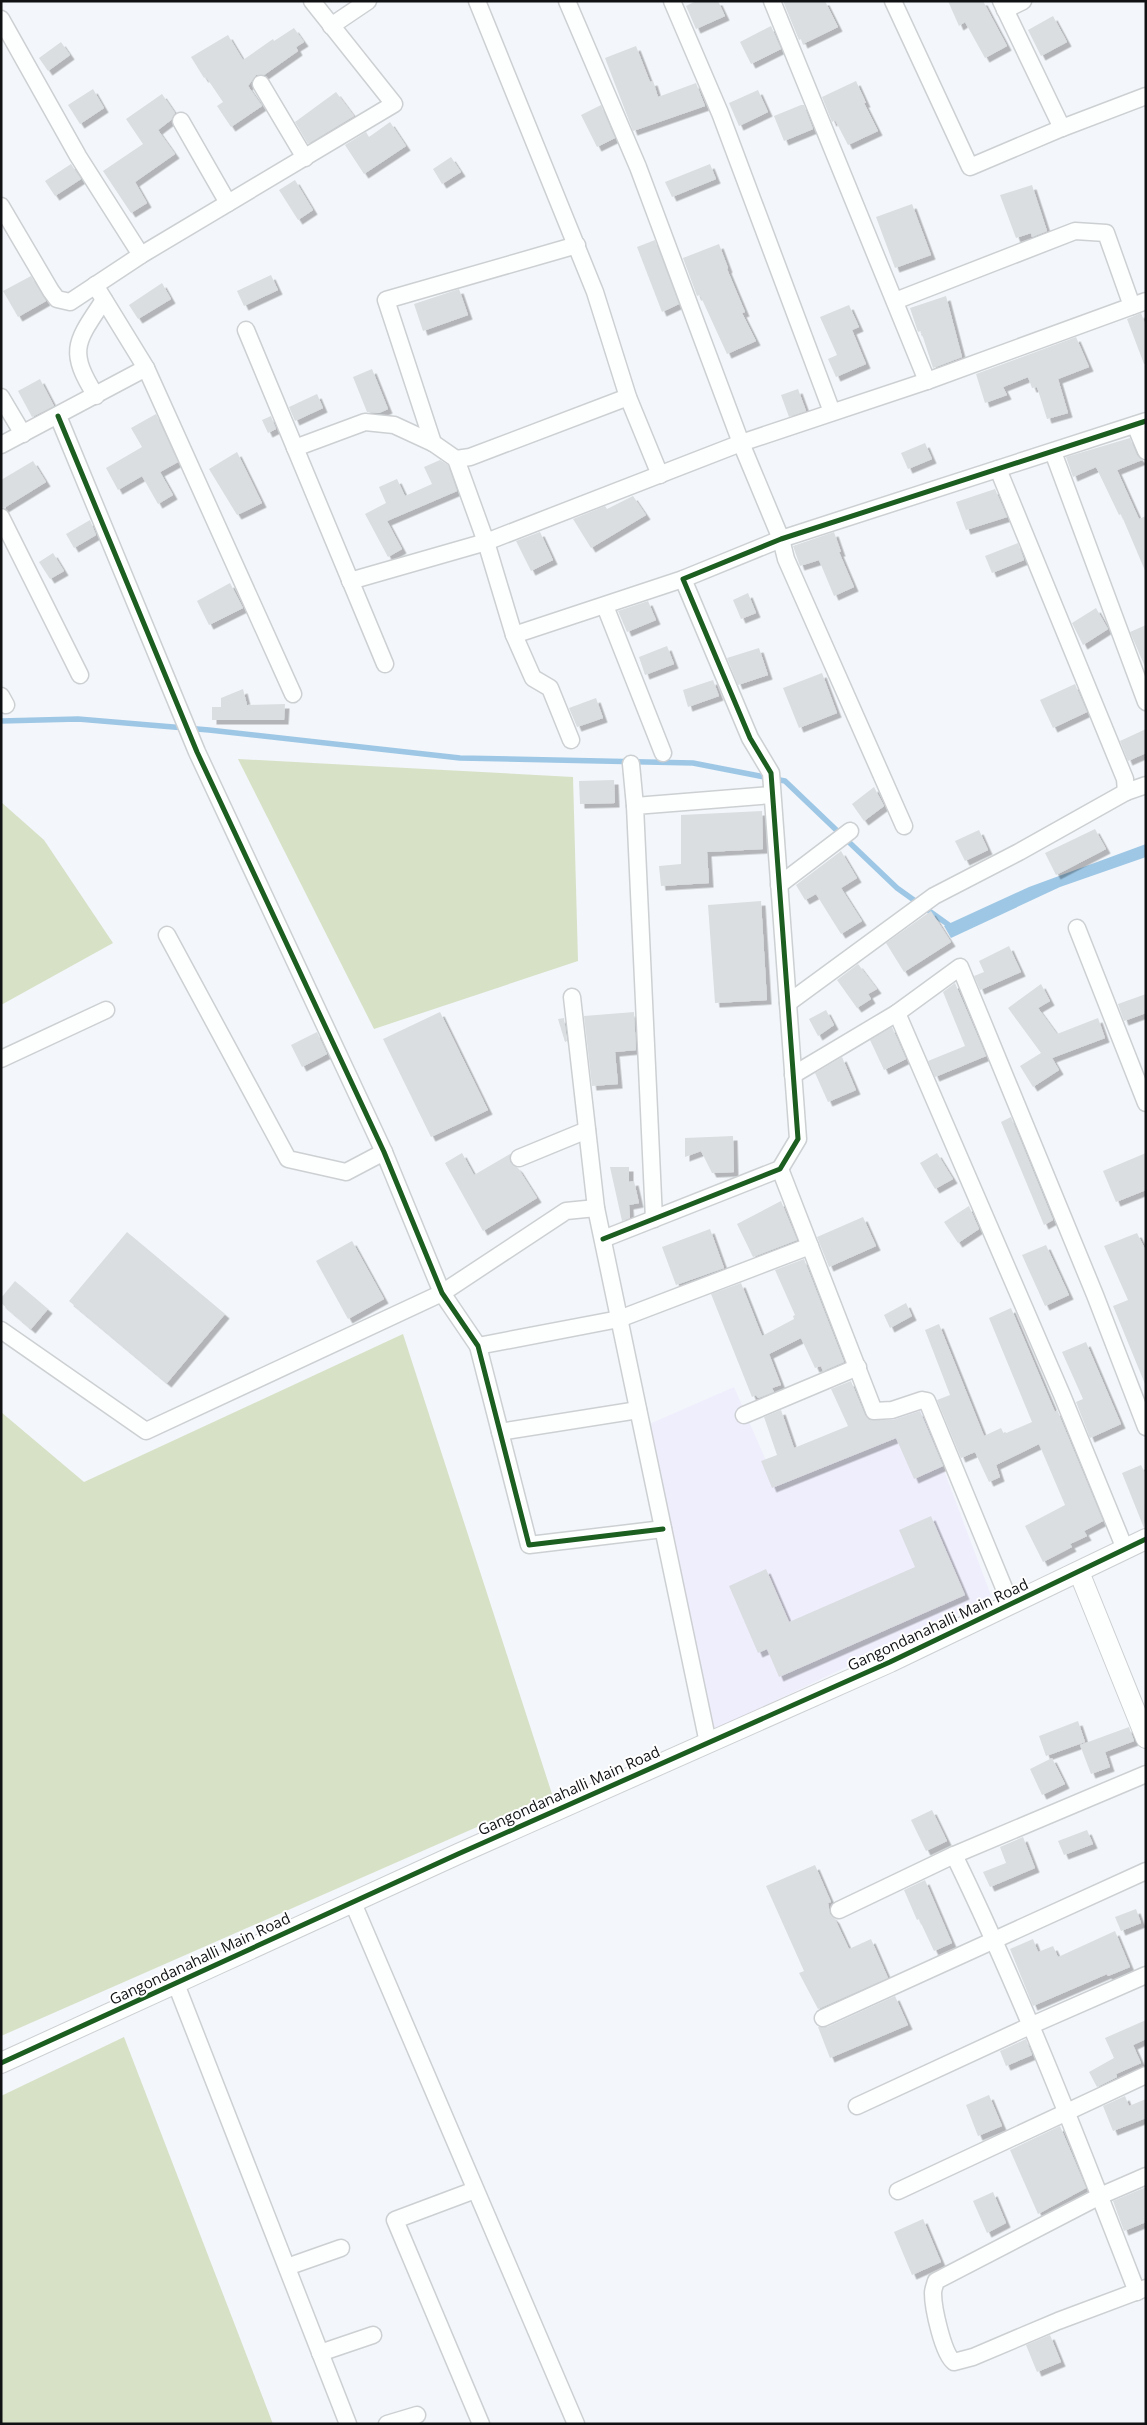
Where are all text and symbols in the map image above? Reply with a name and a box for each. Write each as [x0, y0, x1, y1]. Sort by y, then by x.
street label: Gangondanahalli Main Road [844, 1573, 1031, 1675]
street label: Gangondanahalli Main Road [474, 1741, 663, 1839]
street label: Gangondanahalli Main Road [106, 1907, 293, 2009]

